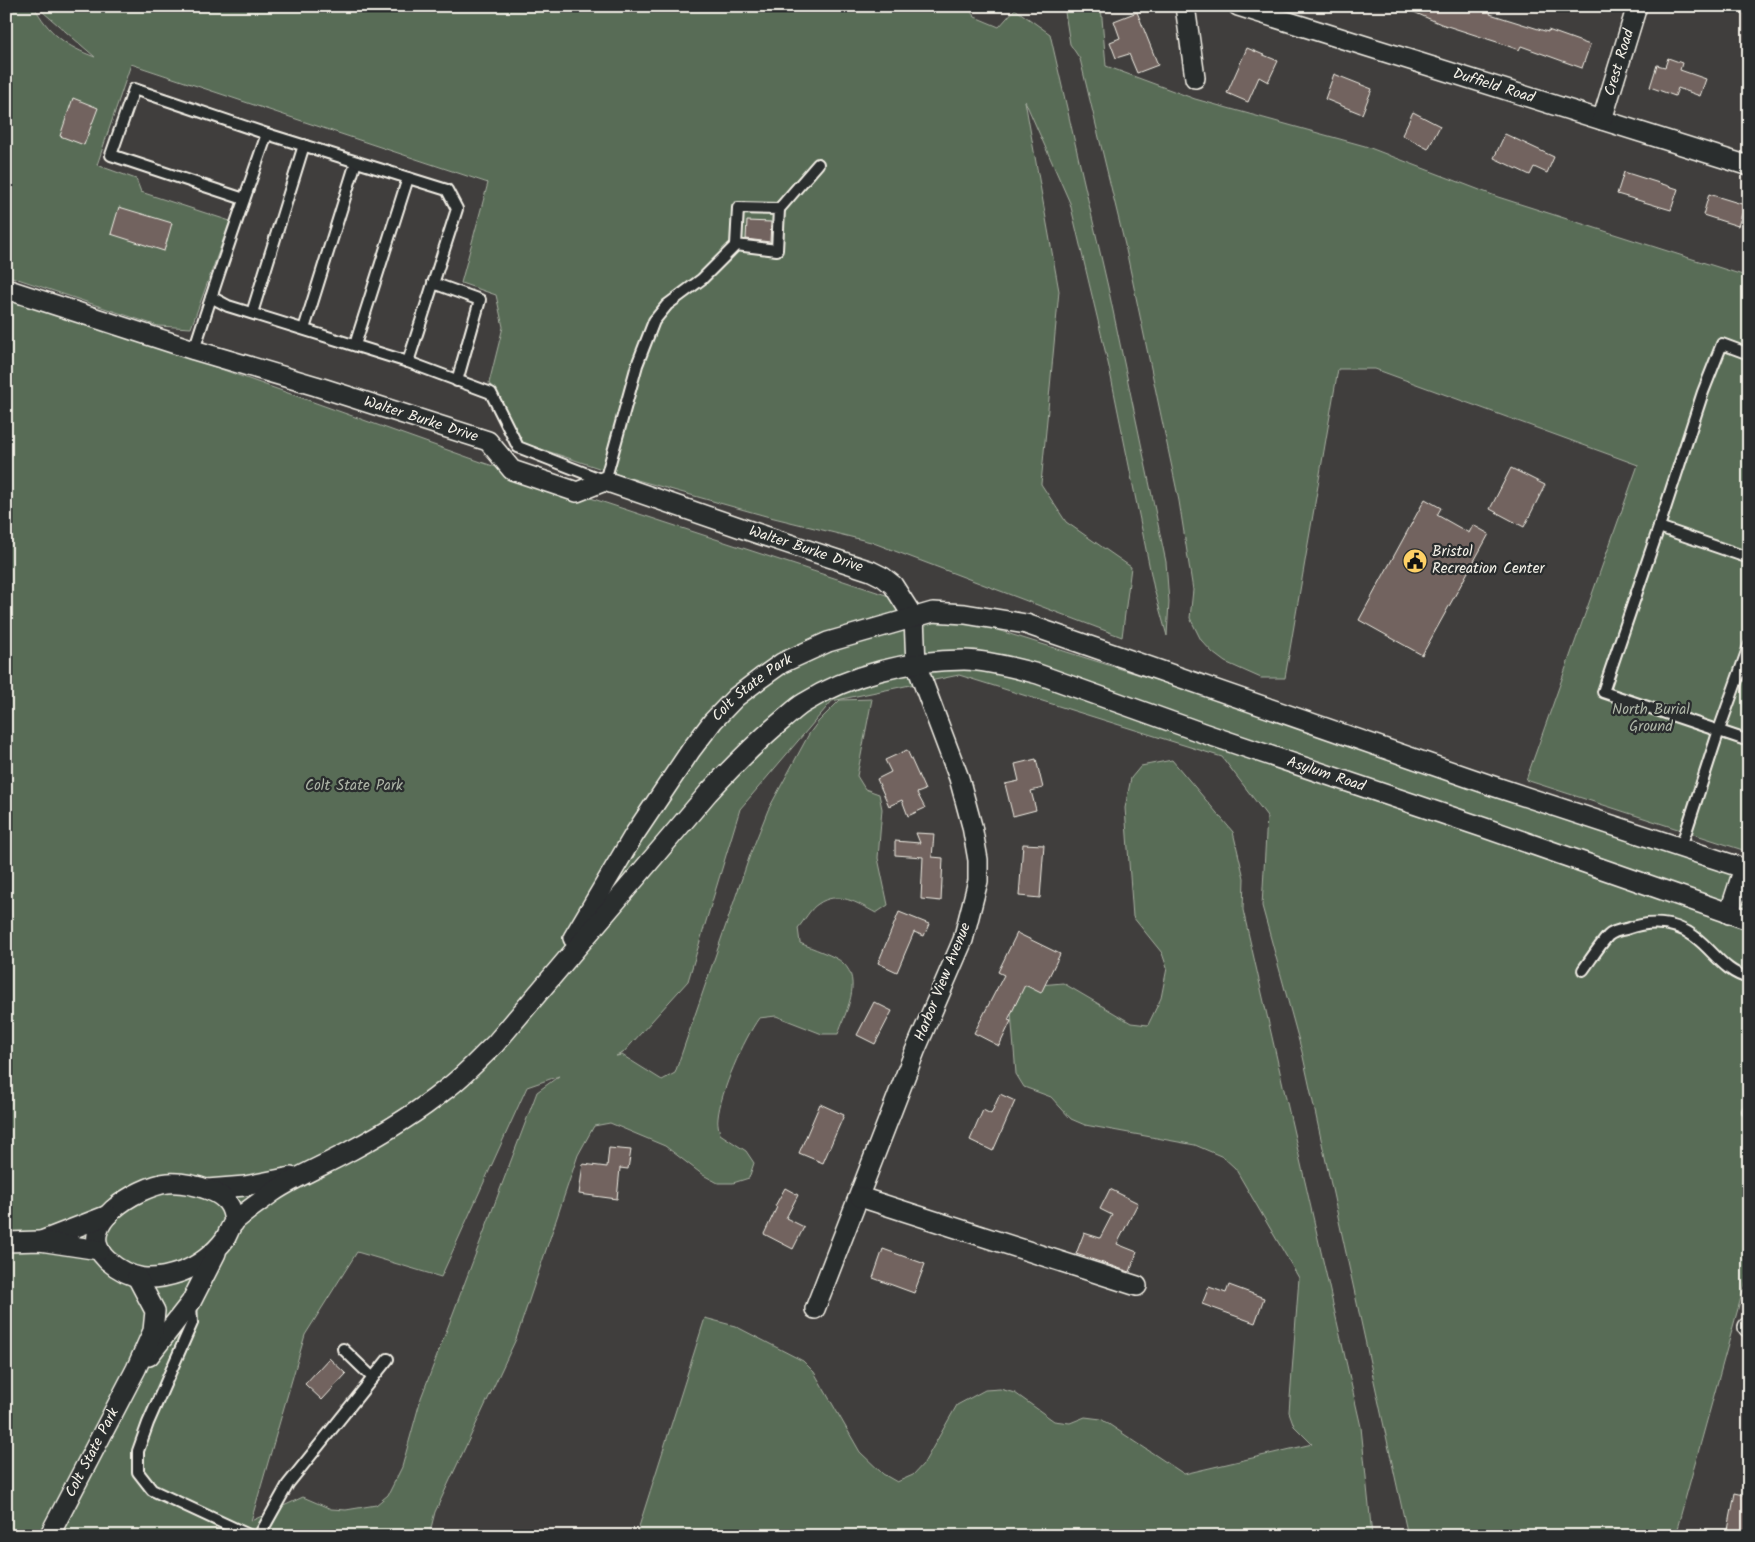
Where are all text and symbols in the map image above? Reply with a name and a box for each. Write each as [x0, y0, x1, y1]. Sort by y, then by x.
street label: Crest Road [1598, 26, 1641, 99]
street label: Duffield Road [1450, 62, 1538, 110]
street label: Walter Burke Drive [361, 390, 481, 449]
street label: Walter Burke Drive [746, 519, 866, 580]
place label: Bristol Recreation Center [1432, 540, 1545, 581]
public building icon: Bristol Recreation Center [1402, 548, 1428, 574]
street label: Colt State Park [706, 648, 797, 727]
park label: North Burial Ground [1612, 698, 1690, 739]
street label: Asylum Road [1284, 750, 1369, 799]
park label: Colt State Park [305, 774, 404, 798]
street label: Harbor View Avenue [908, 919, 978, 1045]
street label: Colt State Park [59, 1403, 126, 1502]

